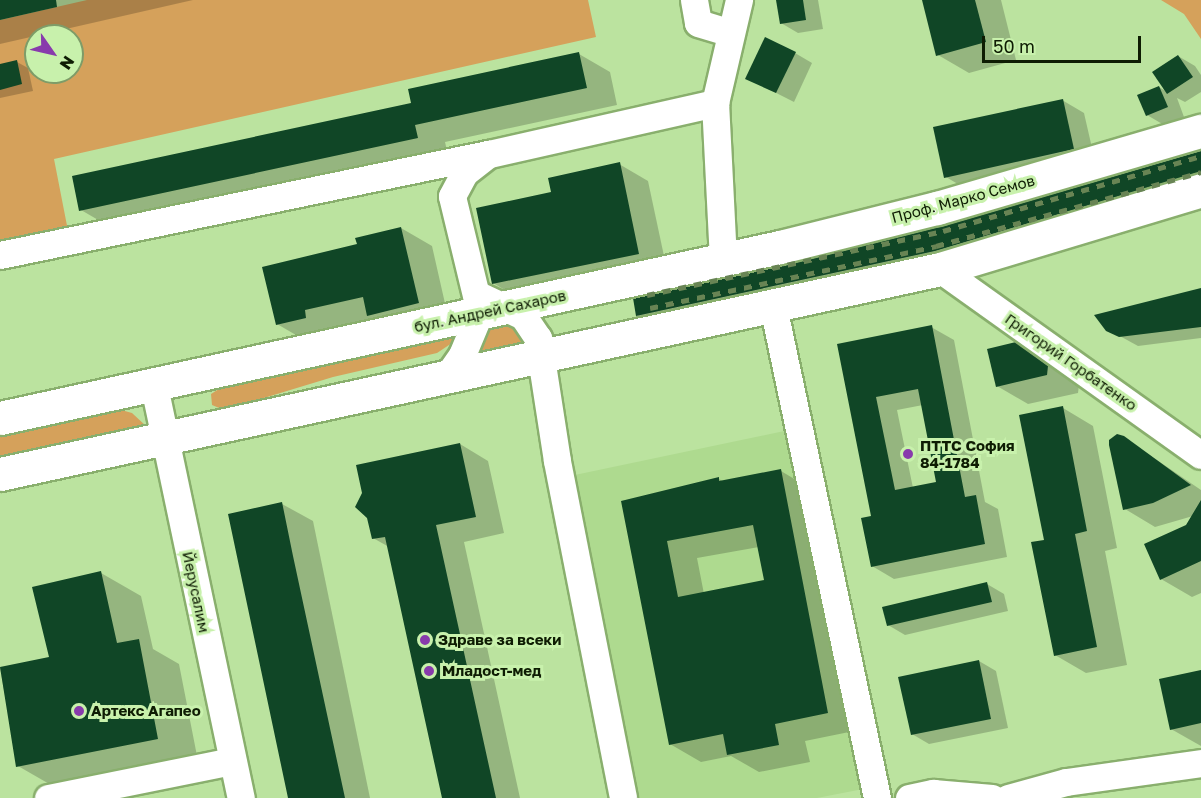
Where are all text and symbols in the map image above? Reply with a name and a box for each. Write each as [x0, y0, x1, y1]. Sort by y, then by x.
north arrow [24, 24, 84, 84]
scale bar [985, 24, 1144, 62]
text: 50 m [993, 35, 1035, 57]
text: N [56, 52, 79, 74]
street label: Проф. Марко Семов [889, 171, 1037, 227]
street label: бул. Андрей Сахаров [412, 286, 568, 336]
street label: Григорий Горбатенко [1002, 310, 1140, 414]
place label: ПТТС София 84-1784 [920, 436, 1015, 471]
marker: ПТТС София 84-1784 [901, 447, 915, 461]
street label: Йерусалим [179, 550, 213, 634]
marker: Здраве за всеки [416, 631, 434, 649]
place label: Здраве за всеки [438, 631, 561, 649]
marker: Младост-мед [420, 662, 438, 680]
place label: Младост-мед [442, 662, 541, 680]
place label: Артекс Агапео [91, 702, 201, 720]
marker: Артекс Агапео [72, 704, 86, 718]

